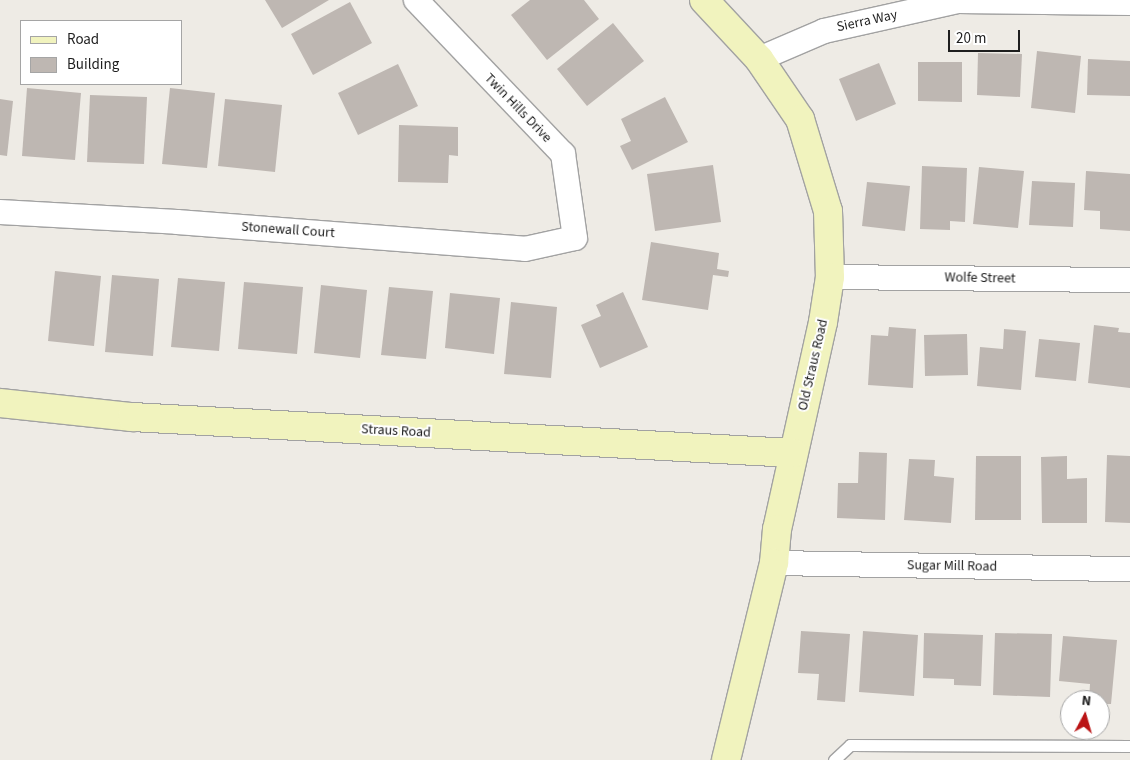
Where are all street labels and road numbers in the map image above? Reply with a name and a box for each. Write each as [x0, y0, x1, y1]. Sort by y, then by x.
street label: Sierra Way [835, 6, 899, 36]
street label: Twin Hills Drive [481, 70, 555, 146]
street label: Stonewall Court [241, 218, 335, 242]
street label: Wolfe Street [944, 269, 1016, 287]
street label: Old Straus Road [794, 318, 832, 412]
street label: Straus Road [361, 421, 431, 441]
street label: Sugar Mill Road [907, 557, 997, 575]

